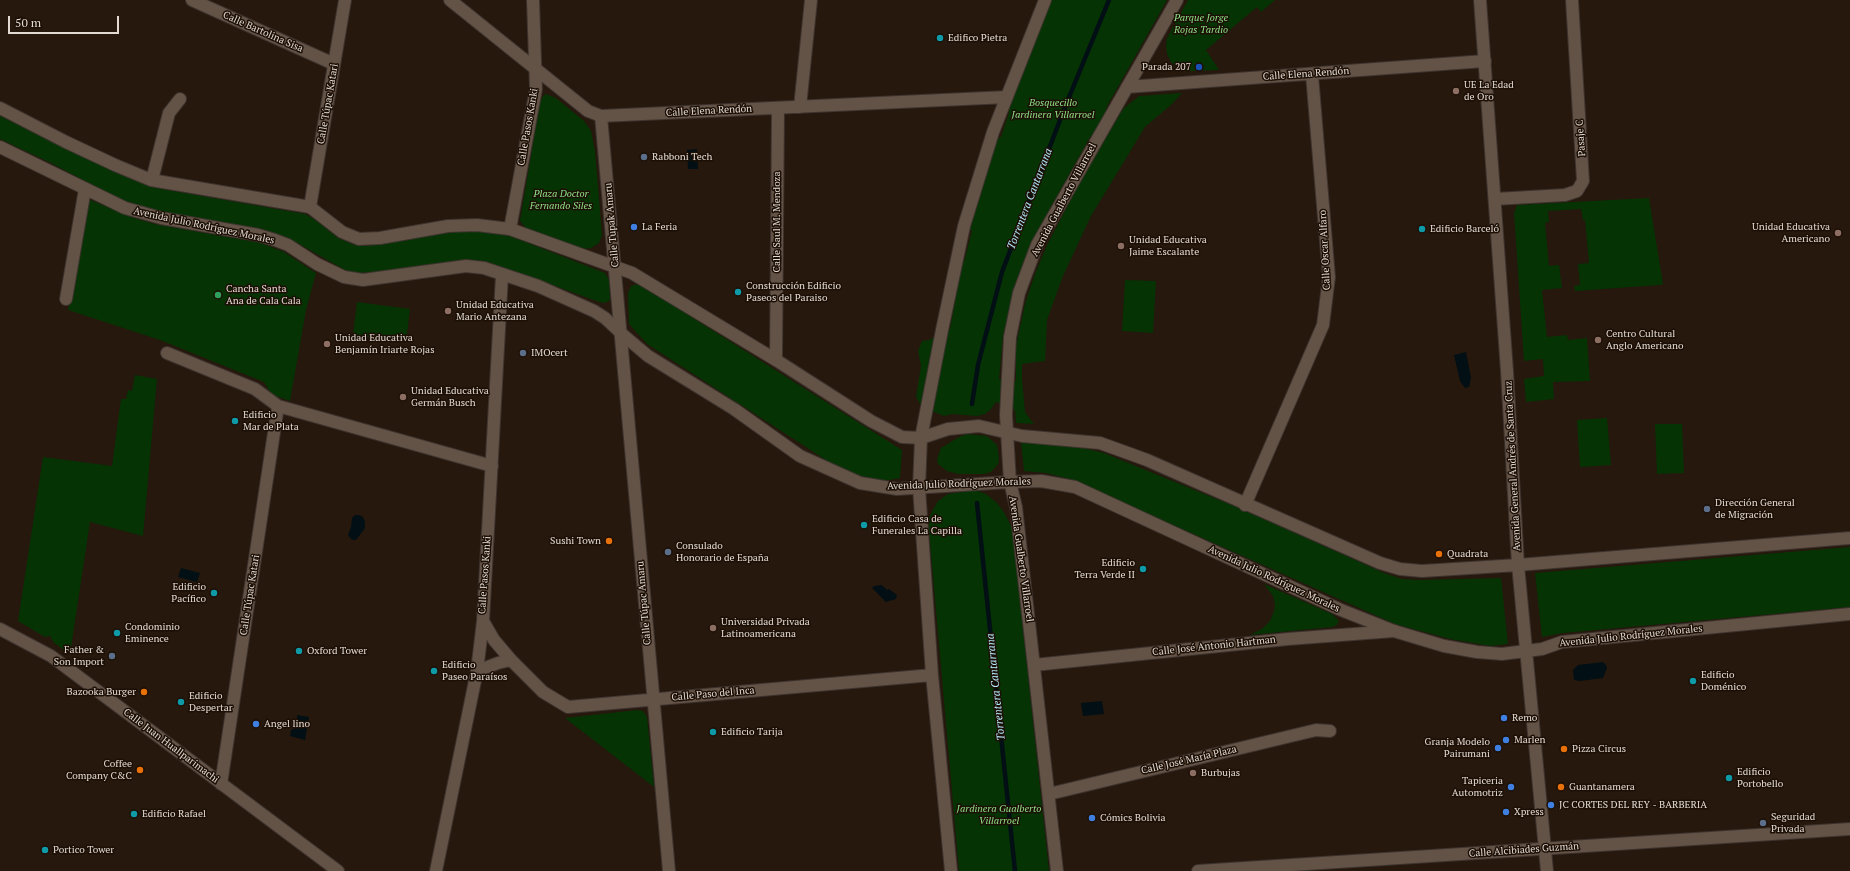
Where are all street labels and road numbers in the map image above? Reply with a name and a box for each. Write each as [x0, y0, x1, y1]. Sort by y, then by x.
street label: Calle Bartolina Sisa [221, 9, 305, 55]
street label: Calle Túpac Katari [315, 63, 341, 145]
street label: Calle Elena Rendón [1262, 65, 1350, 83]
street label: Calle Pasos Kanki [515, 87, 541, 167]
street label: Calle Elena Rendón [666, 103, 752, 119]
street label: Pasaje C [1574, 119, 1588, 157]
street label: Avenida Gualberto Villarroel [1029, 141, 1099, 259]
street label: Calle Saul M. Mendoza [771, 172, 783, 272]
street label: Calle Tupak Amaru [602, 182, 622, 268]
street label: Avenida Julio Rodríguez Morales [132, 205, 276, 247]
street label: Calle Oscar Alfaro [1317, 210, 1333, 290]
street label: Avenida General Andrés de Santa Cruz [1503, 380, 1523, 552]
street label: Avenida Julio Rodríguez Morales [887, 475, 1031, 493]
street label: Avenida Gualberto Villarroel [1006, 495, 1036, 623]
street label: Calle Pasos Kanki [476, 536, 494, 614]
street label: Avenida Julio Rodríguez Morales [1206, 543, 1342, 615]
street label: Calle Túpac Katari [238, 554, 262, 636]
street label: Calle Túpac Amaru [634, 560, 654, 646]
street label: Avenida Julio Rodríguez Morales [1559, 623, 1703, 649]
street label: Calle José Antonio Hartman [1152, 634, 1276, 658]
street label: Calle Paso del Inca [671, 684, 755, 704]
street label: Calle Juan Huallparimachi [121, 706, 221, 786]
street label: Calle José María Plaza [1140, 743, 1238, 777]
street label: Calle Alcibiades Guzmán [1468, 840, 1580, 860]

